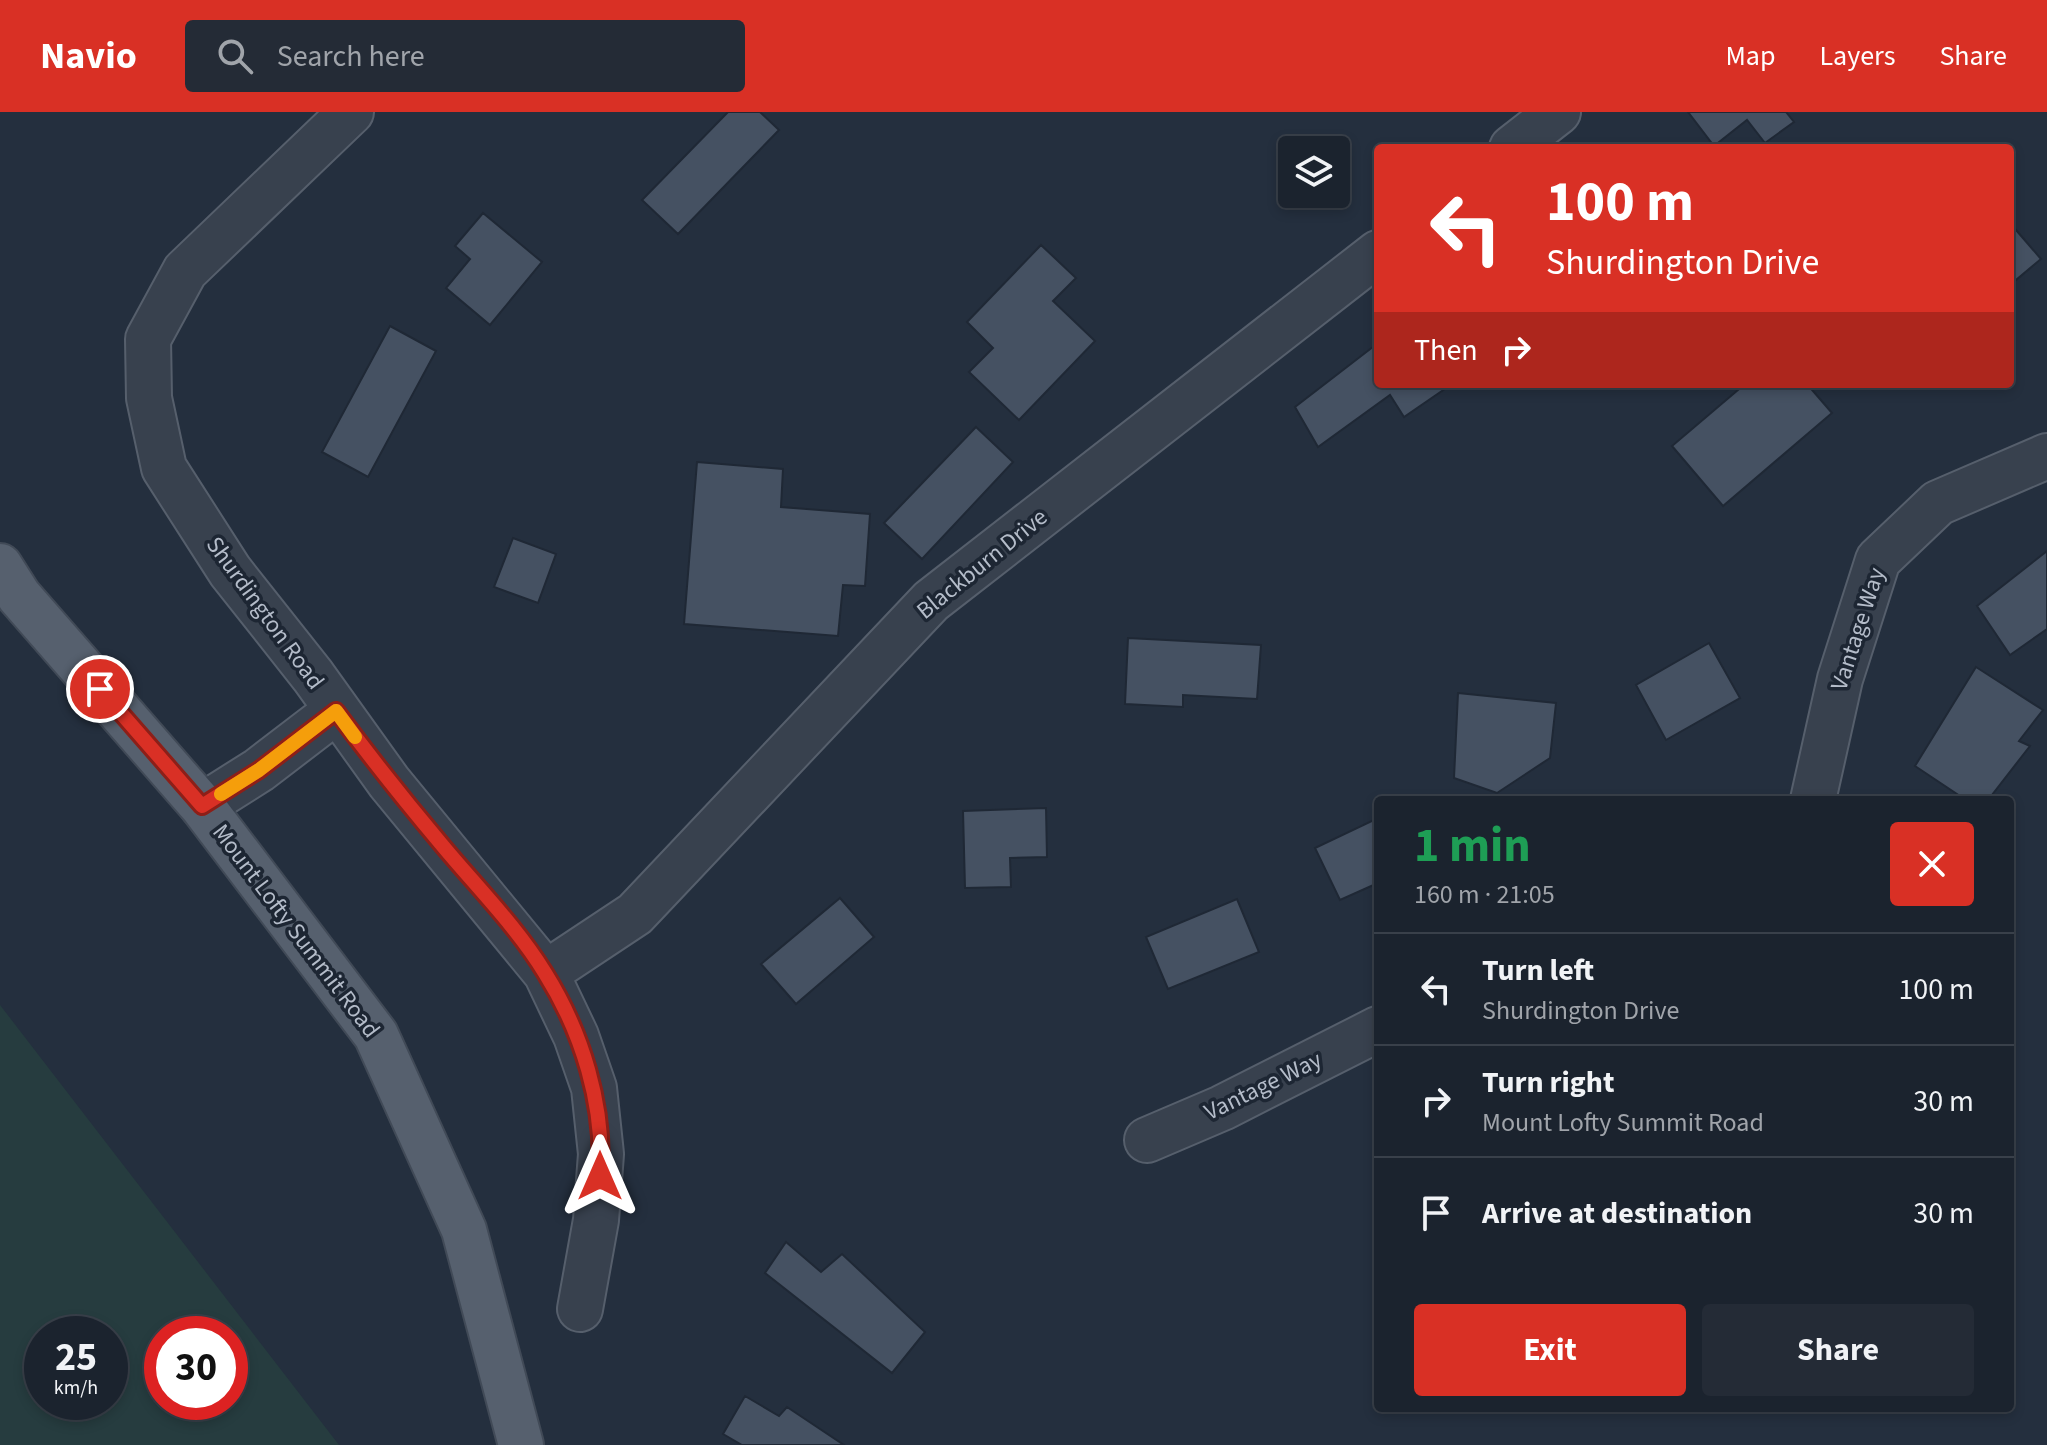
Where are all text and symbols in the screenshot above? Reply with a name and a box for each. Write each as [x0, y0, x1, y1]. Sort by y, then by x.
search box [185, 20, 745, 92]
text: Navio [40, 29, 137, 83]
icon: search [213, 34, 257, 78]
text: Search here [277, 35, 425, 78]
text: Map [1725, 36, 1775, 76]
text: Layers [1819, 36, 1895, 76]
text: Share [1939, 36, 2007, 76]
map controls [1278, 136, 1350, 208]
button: layers [1278, 136, 1350, 208]
text: 100 m [1546, 163, 1694, 242]
icon: left [1414, 176, 1518, 280]
text: Shurdington Drive [1546, 237, 1819, 288]
icon: right [1494, 328, 1538, 372]
text: Then [1414, 329, 1478, 372]
street label: Blackburn Drive [909, 500, 1055, 628]
street label: Shurdington Road [197, 529, 333, 697]
street label: Vantage Way [1822, 563, 1894, 695]
pin [66, 655, 134, 723]
icon: arrive [78, 667, 122, 711]
text: 1 min [1414, 812, 1531, 880]
street label: Mount Lofty Summit Road [204, 817, 388, 1045]
button: close [1890, 822, 1974, 906]
text: 160 m · 21:05 [1414, 876, 1555, 913]
text: Turn left [1482, 949, 1594, 992]
icon: left [1414, 967, 1458, 1011]
text: 100 m [1898, 968, 1974, 1011]
text: Shurdington Drive [1482, 992, 1679, 1029]
street label: Vantage Way [1198, 1042, 1328, 1130]
text: Turn right [1482, 1061, 1614, 1104]
icon: right [1414, 1079, 1458, 1123]
text: 30 m [1913, 1080, 1974, 1123]
text: Mount Lofty Summit Road [1482, 1104, 1764, 1141]
position arrow [558, 1134, 642, 1218]
icon: arrive [1414, 1191, 1458, 1235]
text: Arrive at destination [1482, 1192, 1752, 1235]
text: 30 m [1913, 1192, 1974, 1235]
button: Exit [1414, 1304, 1686, 1396]
button: Share [1702, 1304, 1974, 1396]
speed limit sign: 30 [144, 1316, 248, 1420]
text: 25 [55, 1329, 97, 1386]
text: km/h [54, 1374, 98, 1402]

